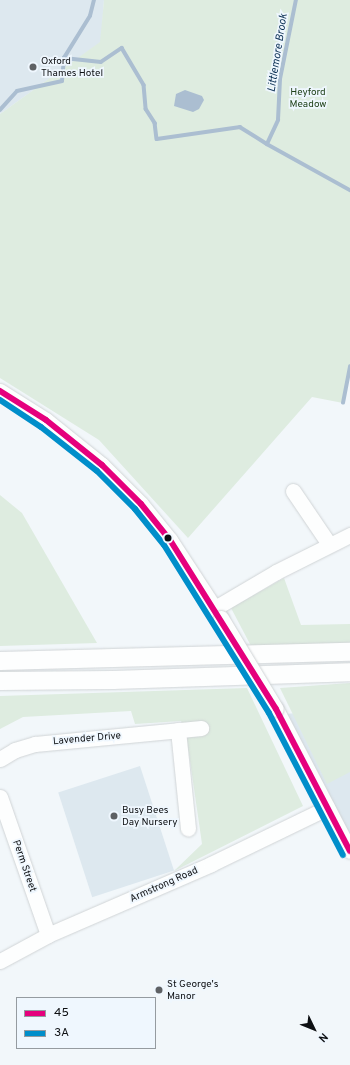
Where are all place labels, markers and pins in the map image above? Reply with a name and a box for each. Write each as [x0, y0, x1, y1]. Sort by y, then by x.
place label: Oxford Thames Hotel [41, 55, 103, 78]
marker: Oxford Thames Hotel [28, 62, 38, 72]
unlabelled marker [163, 533, 173, 543]
place label: Busy Bees Day Nursery [122, 804, 177, 828]
marker: Busy Bees Day Nursery [109, 811, 119, 821]
place label: St George's Manor [167, 978, 218, 1002]
marker: St George's Manor [154, 985, 164, 995]

